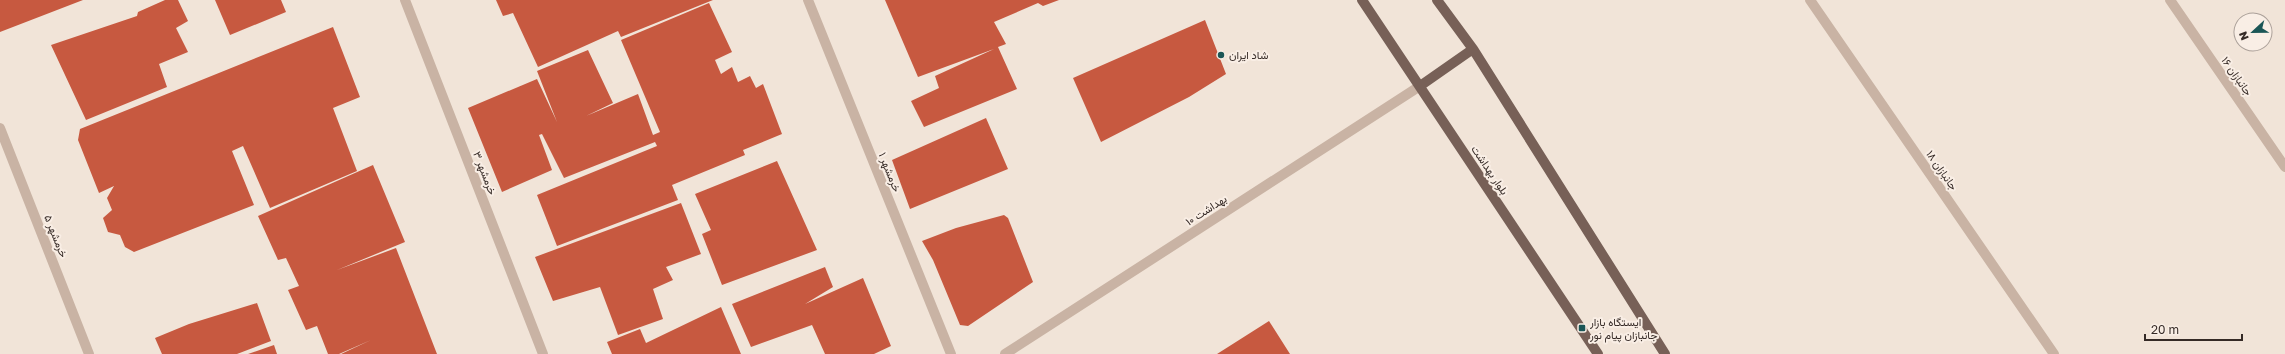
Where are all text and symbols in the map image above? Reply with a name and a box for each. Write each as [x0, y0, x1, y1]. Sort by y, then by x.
north arrow [2233, 12, 2273, 52]
text: N [2236, 30, 2251, 42]
place label: شاد ایران [1229, 48, 1269, 62]
marker: شاد ایران [1216, 50, 1226, 60]
street label: جانبازان ۱۶ [2219, 54, 2255, 98]
street label: بلوار بهداشت [1468, 143, 1512, 197]
street label: جانبازان ۱۸ [1923, 147, 1961, 193]
street label: خرمشهر ۳ [470, 149, 500, 197]
street label: خرمشهر ۱ [876, 150, 904, 194]
street label: بهداشت ۱۰ [1183, 191, 1229, 229]
street label: خرمشهر ۵ [41, 213, 71, 259]
place label: ایستگاه بازار جانبازان پیام نور [1589, 315, 1658, 343]
scale bar [2145, 316, 2242, 342]
text: 20 m [2151, 322, 2179, 337]
marker: ایستگاه بازار جانبازان پیام نور [1577, 323, 1587, 333]

